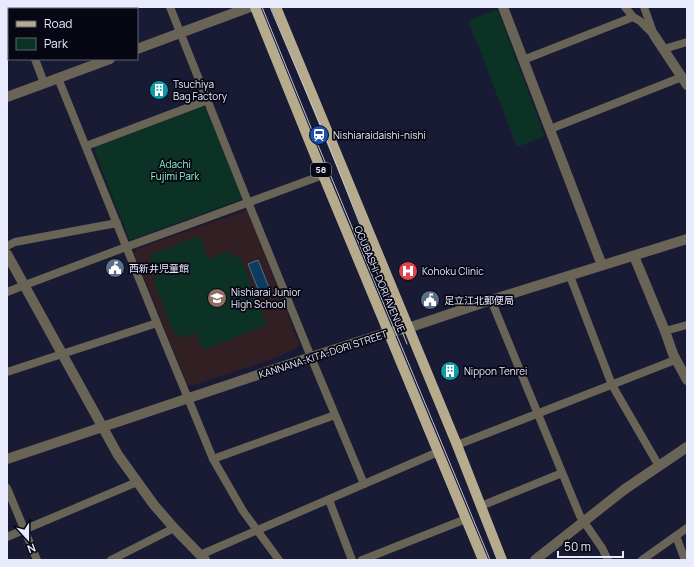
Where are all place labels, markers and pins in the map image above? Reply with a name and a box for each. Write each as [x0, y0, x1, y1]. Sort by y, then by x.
place label: Tsuchiya Bag Factory [173, 77, 228, 103]
building icon: Tsuchiya Bag Factory [148, 79, 170, 101]
station icon: Nishiaraidaishi-nishi [308, 124, 330, 146]
place label: Nishiaraidaishi-nishi [333, 128, 426, 142]
public building icon: 西新井児童館 [104, 257, 126, 279]
hospital icon: Kohoku Clinic [397, 260, 419, 282]
place label: 西新井児童館 [129, 261, 189, 275]
place label: Kohoku Clinic [422, 264, 484, 278]
place label: Nishiarai Junior High School [231, 285, 301, 311]
school or university icon: Nishiarai Junior High School [206, 287, 228, 309]
public building icon: 足立江北郵便局 [419, 289, 441, 311]
place label: 足立江北郵便局 [444, 293, 514, 307]
building icon: Nippon Tenrei [439, 360, 461, 382]
place label: Nippon Tenrei [464, 364, 527, 378]

